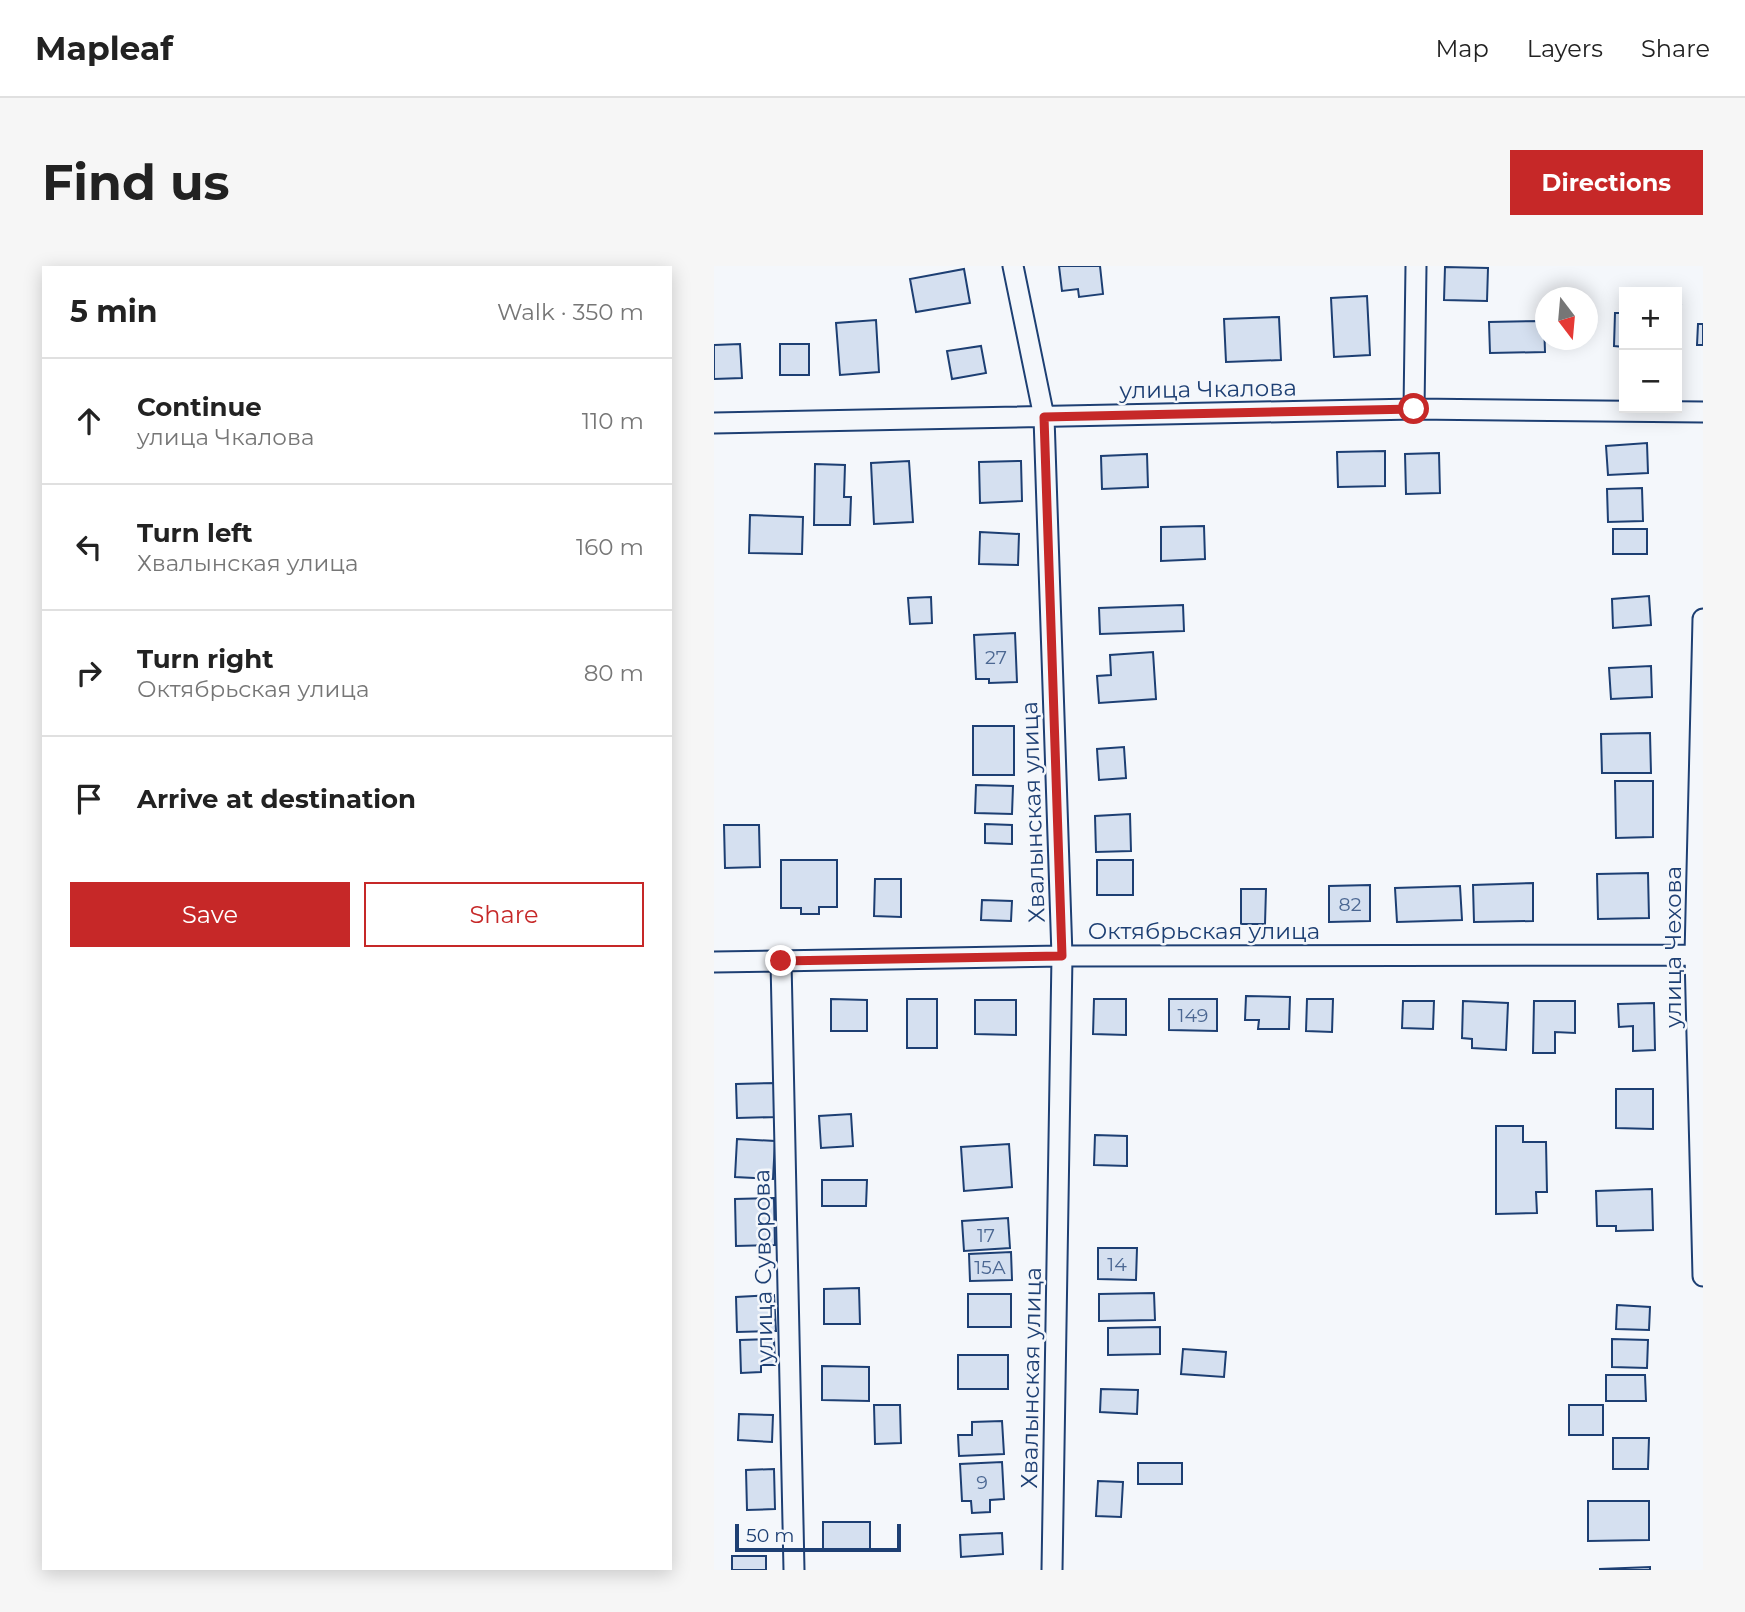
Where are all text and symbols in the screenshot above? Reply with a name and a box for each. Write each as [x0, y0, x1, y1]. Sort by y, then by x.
text: Mapleaf [35, 28, 173, 68]
text: Map [1435, 34, 1489, 63]
text: Layers [1527, 34, 1603, 63]
text: Share [1641, 34, 1710, 63]
button: Directions [1510, 150, 1703, 215]
text: Find us [42, 153, 230, 212]
north arrow [1535, 287, 1598, 350]
map controls [1619, 287, 1682, 413]
button: + [1619, 287, 1682, 350]
text: 5 min [70, 293, 158, 330]
text: Walk · 350 m [497, 298, 644, 326]
button: − [1619, 350, 1682, 413]
street label: улица Чкалова [1118, 373, 1297, 405]
text: Continue [137, 391, 262, 423]
route start [1398, 393, 1429, 424]
icon: ahead [70, 402, 108, 440]
text: 110 m [582, 407, 644, 435]
text: улица Чкалова [137, 423, 314, 451]
text: Turn left [137, 517, 253, 549]
icon: left [70, 528, 108, 566]
text: 160 m [576, 533, 644, 561]
text: Хвалынская улица [137, 549, 359, 577]
text: Turn right [137, 643, 273, 675]
house number: 27 [985, 646, 1007, 669]
icon: right [70, 654, 108, 692]
text: 80 m [584, 659, 644, 687]
text: Октябрьская улица [137, 675, 369, 703]
street label: Хвалынская улица [1015, 701, 1051, 923]
icon: arrive [70, 780, 108, 818]
text: Arrive at destination [137, 783, 416, 815]
street label: улица Чехова [1659, 866, 1687, 1029]
button: Save [70, 882, 350, 947]
button: Share [364, 882, 644, 947]
house number: 82 [1339, 893, 1362, 916]
street label: Октябрьская улица [1088, 917, 1320, 945]
route end [765, 945, 796, 976]
house number: 149 [1178, 1004, 1208, 1027]
street label: улица Суворова [747, 1169, 779, 1364]
house number: 17 [977, 1224, 995, 1247]
house number: 14 [1107, 1253, 1127, 1276]
house number: 15А [974, 1256, 1006, 1279]
street label: Хвалынская улица [1015, 1267, 1047, 1489]
house number: 9 [976, 1471, 988, 1494]
scale bar [735, 1521, 901, 1553]
text: 50 m [746, 1524, 794, 1547]

